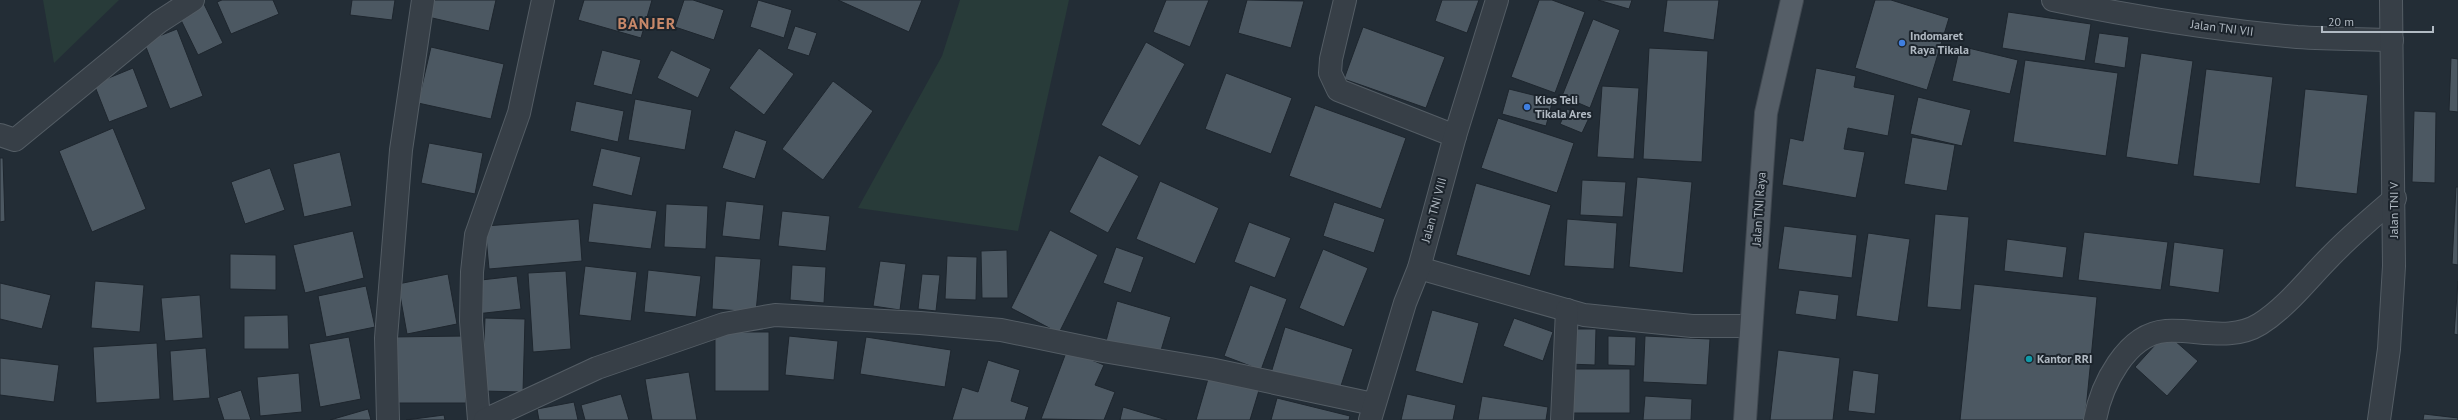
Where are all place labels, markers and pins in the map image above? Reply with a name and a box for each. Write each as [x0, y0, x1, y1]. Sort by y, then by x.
place label: Indomaret Raya Tikala [1910, 28, 1969, 57]
marker: Indomaret Raya Tikala [1897, 38, 1907, 48]
place label: Kios Teli Tikala Ares [1535, 92, 1592, 121]
marker: Kios Teli Tikala Ares [1522, 102, 1532, 112]
place label: Kantor RRI [2037, 351, 2092, 366]
marker: Kantor RRI [2024, 354, 2034, 364]

